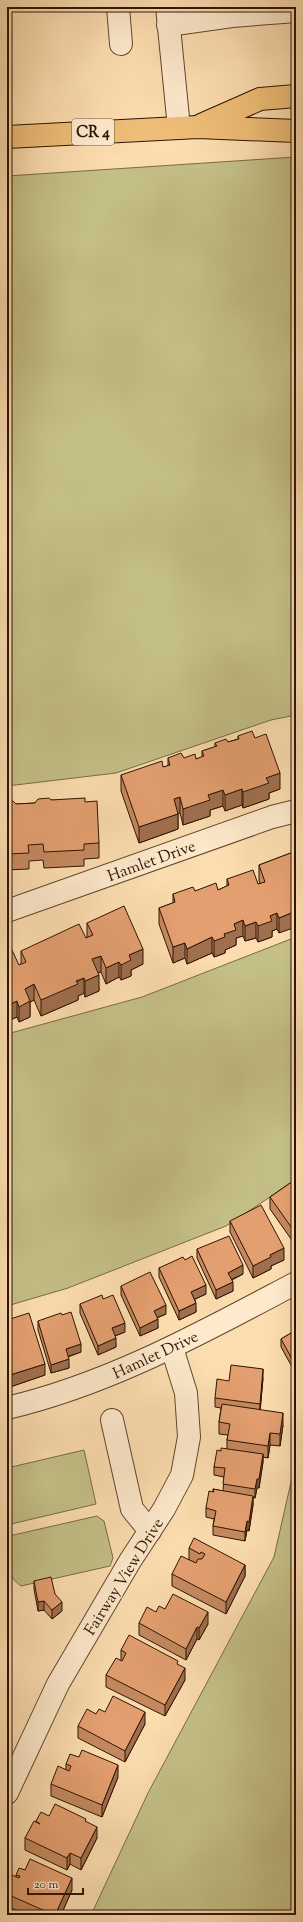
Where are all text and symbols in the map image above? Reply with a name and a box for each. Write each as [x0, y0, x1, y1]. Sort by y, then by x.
road number: CR 4 [72, 119, 114, 145]
street label: Hamlet Drive [105, 836, 199, 889]
street label: Hamlet Drive [109, 1326, 203, 1386]
street label: Fairway View Drive [80, 1514, 171, 1640]
scale bar [28, 1870, 83, 1896]
text: 20 m [34, 1876, 59, 1894]

